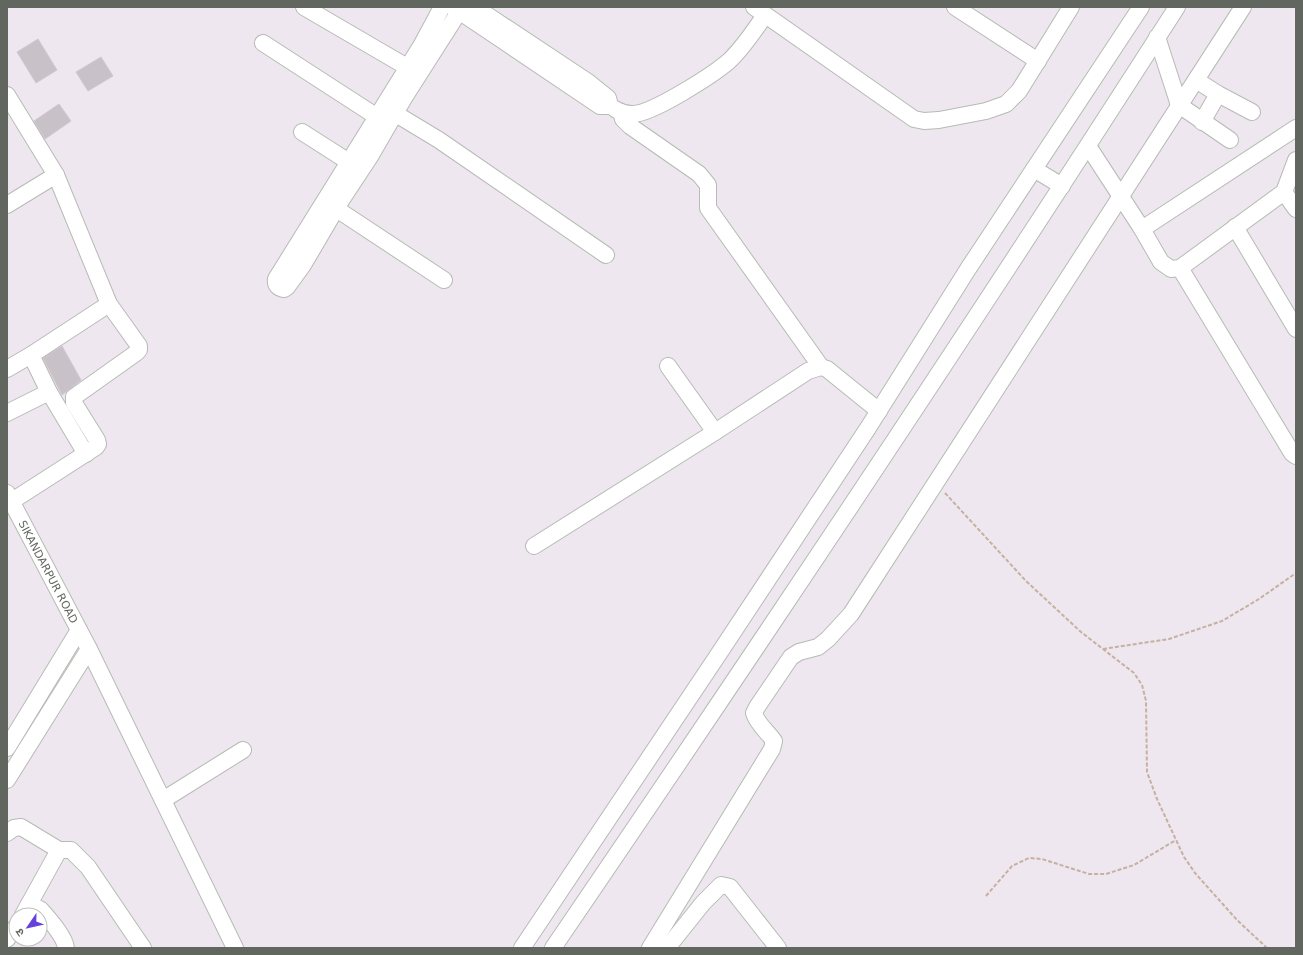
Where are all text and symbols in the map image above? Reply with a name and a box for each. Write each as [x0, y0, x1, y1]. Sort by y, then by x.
street label: SIKANDARPUR ROAD [16, 518, 80, 626]
north arrow [8, 907, 48, 947]
text: उ [13, 926, 27, 939]

